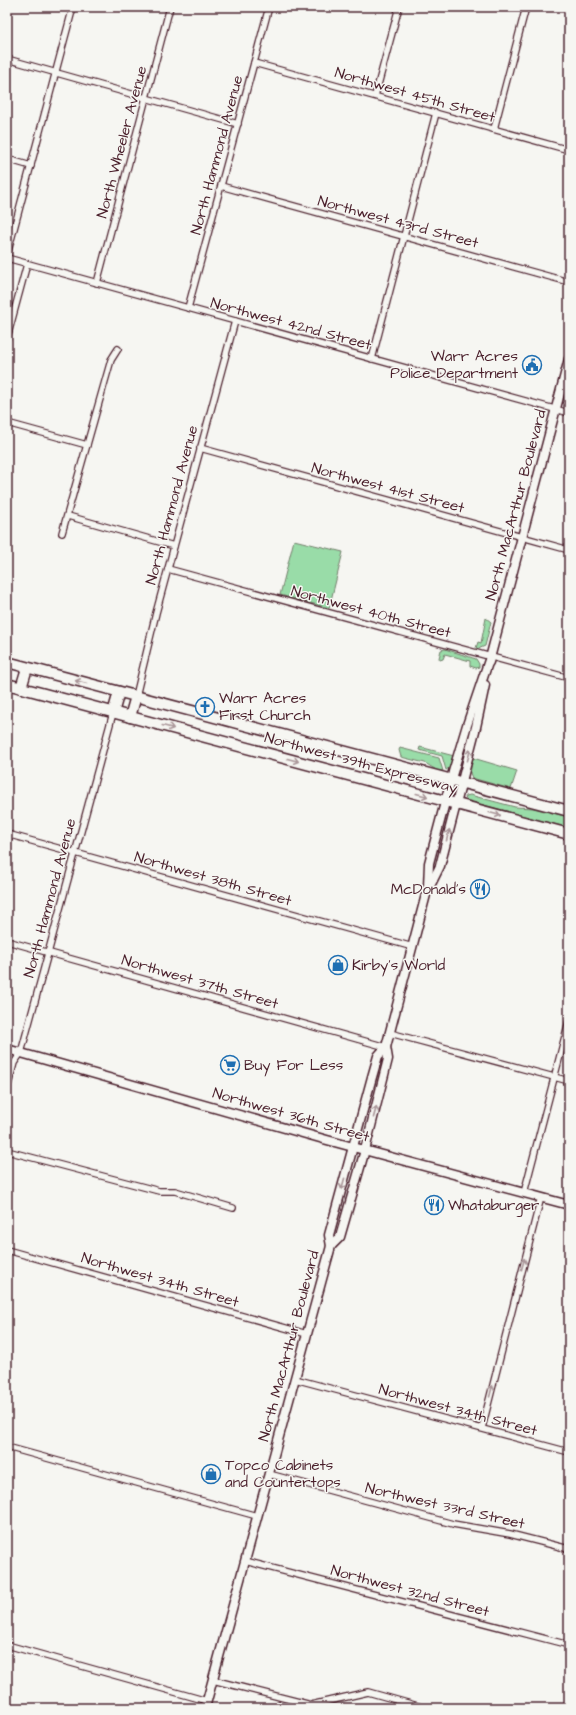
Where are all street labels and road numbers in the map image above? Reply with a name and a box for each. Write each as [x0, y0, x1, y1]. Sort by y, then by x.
street label: Northwest 45th Street [332, 62, 498, 128]
street label: North Wheeler Avenue [92, 64, 152, 220]
street label: North Hammond Avenue [186, 73, 248, 237]
street label: Northwest 43rd Street [315, 190, 481, 254]
street label: Northwest 42nd Street [208, 292, 374, 356]
street label: North MacArthur Boulevard [480, 407, 552, 603]
street label: North Hammond Avenue [141, 423, 203, 587]
street label: Northwest 41st Street [309, 457, 467, 519]
street label: Northwest 40th Street [289, 581, 453, 643]
street label: Northwest 39th Expressway [262, 727, 460, 800]
street label: North Hammond Avenue [19, 816, 81, 980]
street label: Northwest 38th Street [132, 846, 294, 912]
street label: Northwest 37th Street [119, 950, 281, 1014]
street label: Northwest 36th Street [210, 1083, 372, 1147]
street label: Northwest 34th Street [79, 1247, 241, 1313]
street label: North MacArthur Boulevard [253, 1248, 325, 1444]
street label: Northwest 34th Street [377, 1379, 539, 1441]
street label: Northwest 33rd Street [363, 1477, 527, 1535]
street label: Northwest 32nd Street [328, 1560, 492, 1622]

